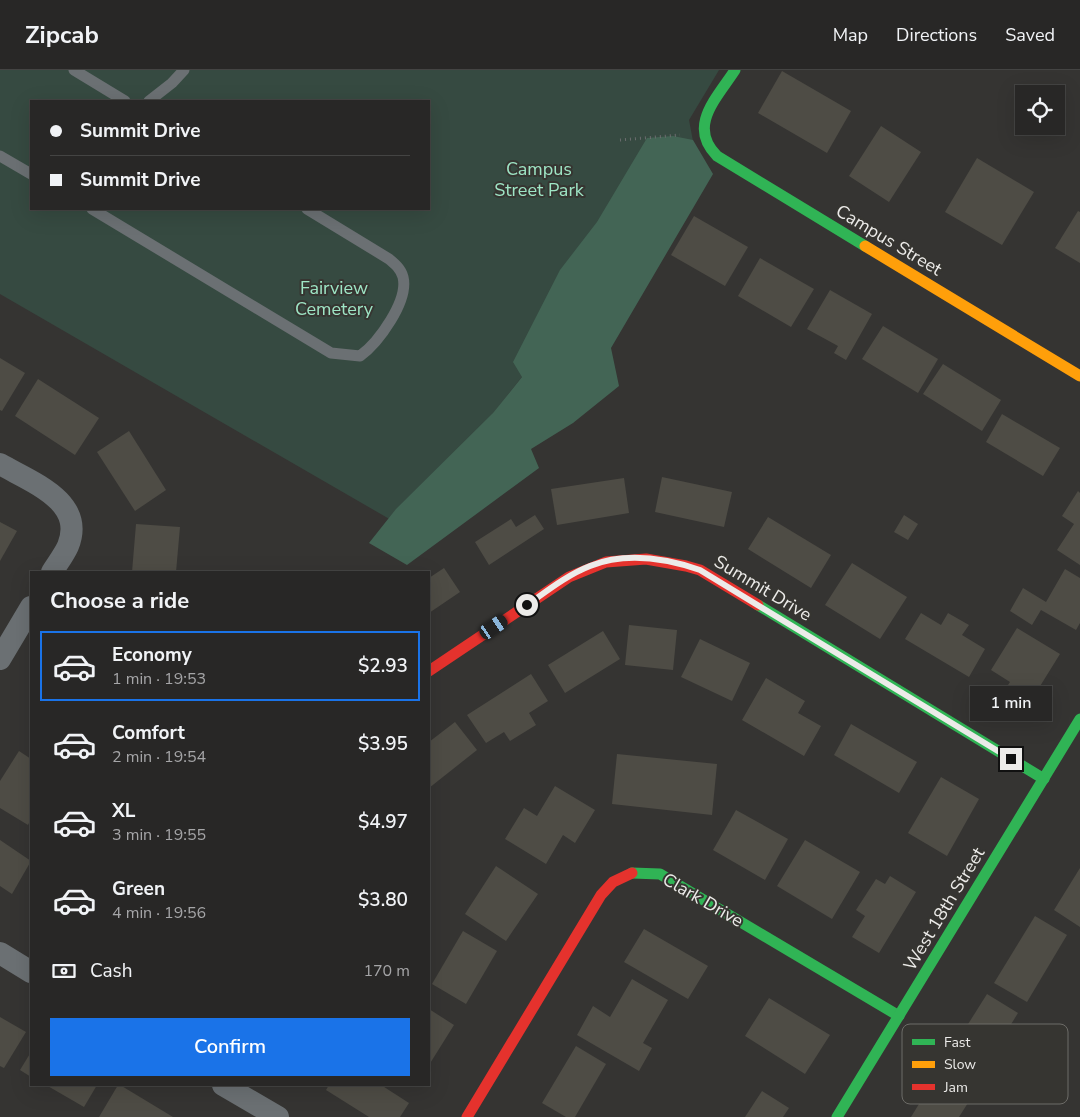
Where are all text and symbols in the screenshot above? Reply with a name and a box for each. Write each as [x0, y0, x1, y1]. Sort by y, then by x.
text: Zipcab [25, 19, 99, 51]
text: Map [833, 23, 868, 47]
text: Directions [896, 23, 977, 47]
text: Saved [1005, 23, 1055, 47]
map controls [1015, 85, 1065, 135]
button: locate [1015, 85, 1065, 135]
text: Summit Drive [80, 118, 200, 144]
park label: Campus Street Park [494, 157, 585, 202]
text: Summit Drive [80, 167, 200, 193]
street label: Campus Street [831, 199, 947, 281]
park label: Fairview Cemetery [295, 276, 374, 321]
street label: Summit Drive [710, 549, 816, 627]
text: Choose a ride [50, 586, 189, 616]
route start [516, 594, 538, 616]
car [477, 612, 510, 642]
text: Economy [112, 642, 192, 668]
icon: car [52, 644, 97, 689]
text: $2.93 [358, 653, 408, 679]
text: 1 min · 19:53 [112, 668, 206, 690]
callout: 1 min [970, 686, 1052, 722]
text: 1 min [991, 692, 1031, 714]
text: Comfort [112, 720, 185, 746]
icon: car [52, 722, 97, 767]
text: $3.95 [358, 731, 408, 757]
text: 2 min · 19:54 [112, 746, 206, 768]
route end [1000, 748, 1022, 770]
text: XL [112, 798, 135, 824]
icon: car [52, 800, 97, 845]
text: $4.97 [358, 809, 408, 835]
text: 3 min · 19:55 [112, 824, 206, 846]
street label: West 18th Street [898, 842, 991, 975]
street label: Clark Drive [658, 867, 748, 933]
text: Green [112, 876, 165, 902]
icon: car [52, 878, 97, 923]
text: $3.80 [358, 887, 408, 913]
text: 4 min · 19:56 [112, 902, 206, 924]
icon: cash [50, 957, 78, 985]
text: Cash [90, 958, 132, 984]
text: 170 m [363, 960, 410, 982]
button: Confirm [50, 1018, 410, 1076]
legend [902, 1024, 1068, 1104]
text: Fast [944, 1033, 970, 1052]
text: Slow [944, 1055, 976, 1074]
text: Jam [943, 1078, 968, 1097]

